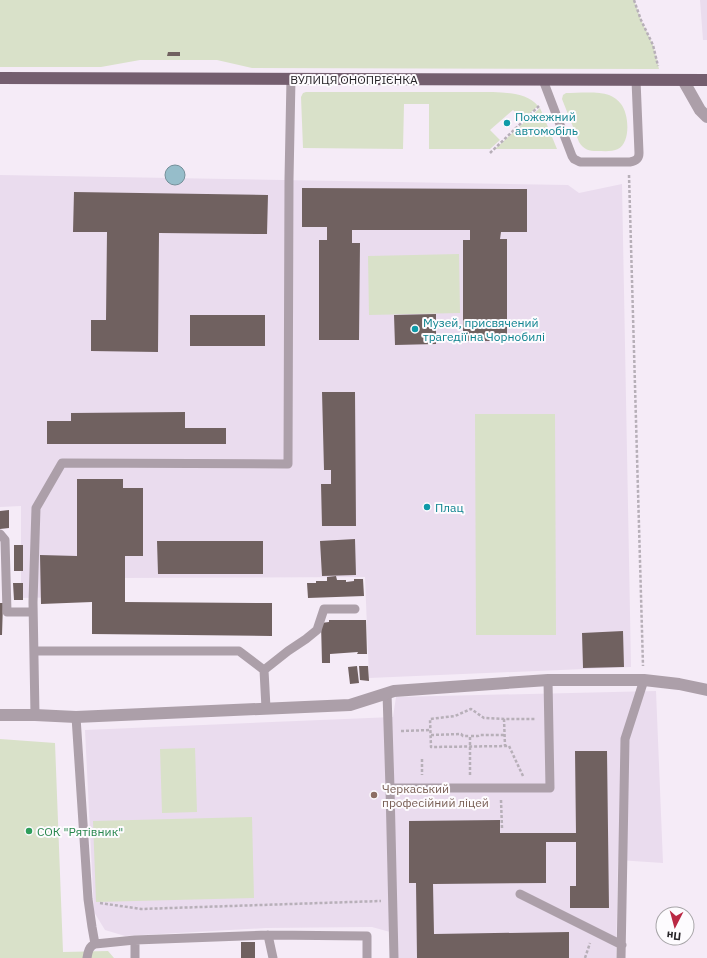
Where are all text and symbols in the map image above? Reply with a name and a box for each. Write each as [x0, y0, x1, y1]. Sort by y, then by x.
street label: ВУЛИЦЯ ОНОПРІЄНКА [290, 72, 418, 87]
place label: Пожежний автомобіль [515, 109, 578, 138]
marker: Пожежний автомобіль [502, 118, 512, 128]
place label: Музей, присвячений трагедії на Чорнобилі [423, 315, 545, 344]
marker: Музей, присвячений трагедії на Чорнобилі [410, 324, 420, 334]
place label: Плац [435, 500, 464, 515]
marker: Плац [422, 502, 432, 512]
place label: Черкаський професійний ліцей [382, 781, 489, 810]
marker: Черкаський професійний ліцей [369, 790, 379, 800]
place label: СОК "Рятівник" [37, 824, 123, 839]
marker: СОК "Рятівник" [24, 826, 34, 836]
north arrow [655, 906, 695, 946]
text: Пн [666, 928, 682, 944]

